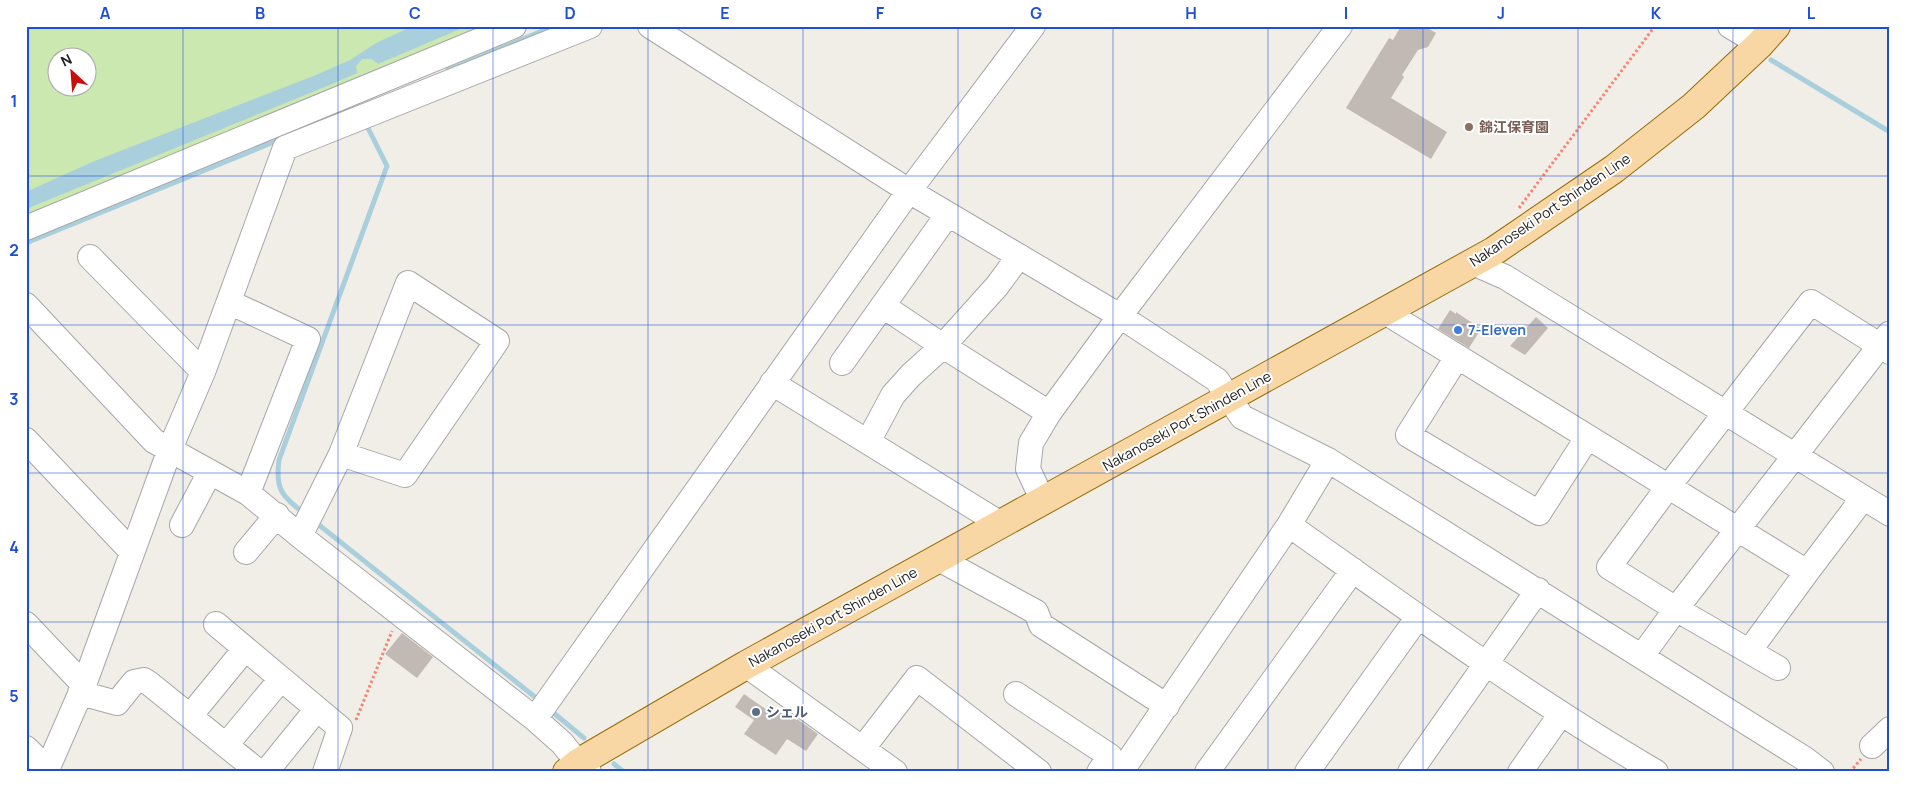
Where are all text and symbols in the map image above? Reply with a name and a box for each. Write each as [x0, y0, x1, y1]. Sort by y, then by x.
text: A [100, 2, 111, 24]
text: B [255, 2, 265, 24]
text: C [409, 2, 421, 24]
text: D [564, 2, 576, 24]
text: E [720, 2, 730, 24]
text: F [876, 2, 885, 24]
text: G [1030, 2, 1042, 24]
text: H [1185, 2, 1197, 24]
text: I [1344, 2, 1348, 24]
text: J [1497, 2, 1505, 24]
text: K [1651, 2, 1662, 24]
text: L [1807, 2, 1816, 24]
north arrow [48, 48, 98, 98]
text: N [57, 49, 75, 71]
text: 1 [10, 90, 18, 112]
place label: 錦江保育園 [1479, 117, 1549, 136]
marker: 錦江保育園 [1463, 121, 1475, 133]
street label: Nakanoseki Port Shinden Line [1466, 149, 1634, 271]
text: 2 [9, 239, 19, 261]
place label: 7-Eleven [1468, 320, 1526, 339]
marker: 7-Eleven [1452, 324, 1464, 336]
street label: Nakanoseki Port Shinden Line [1099, 366, 1274, 475]
text: 3 [9, 388, 19, 410]
text: 4 [9, 536, 19, 558]
street label: Nakanoseki Port Shinden Line [745, 562, 920, 671]
text: 5 [9, 685, 19, 707]
place label: シェル [766, 702, 808, 721]
marker: シェル [750, 706, 762, 718]

